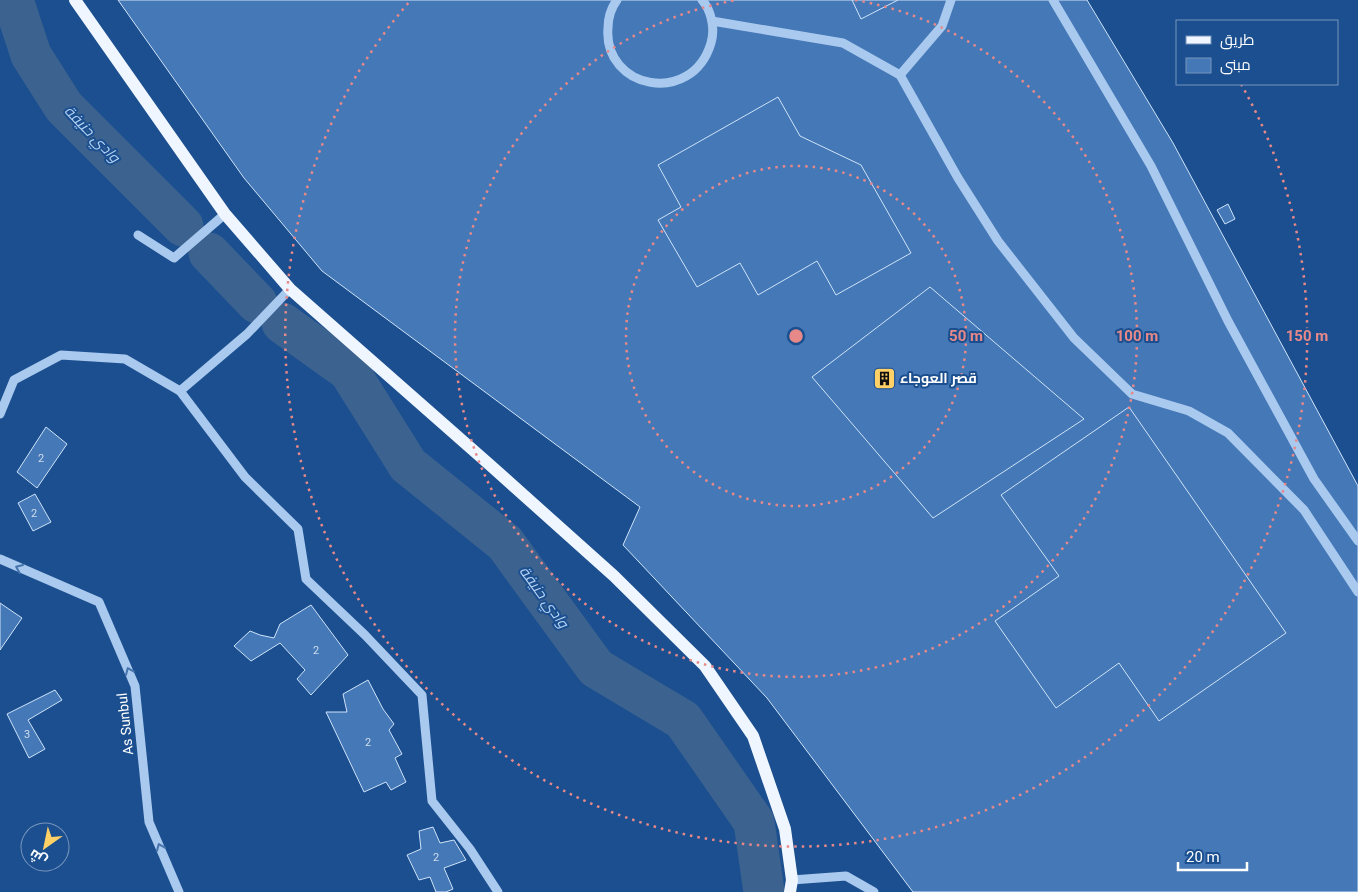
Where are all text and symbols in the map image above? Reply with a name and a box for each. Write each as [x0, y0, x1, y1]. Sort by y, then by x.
legend [1176, 20, 1338, 85]
text: طريق [1220, 31, 1254, 50]
text: مبنى [1220, 56, 1251, 75]
water label: وادي حنيفة [58, 102, 124, 169]
centre of rings [787, 327, 805, 345]
text: 50 m [949, 327, 983, 345]
text: 100 m [1116, 327, 1158, 345]
text: 150 m [1286, 327, 1328, 345]
building icon: قصر العوجاء [872, 366, 896, 390]
place label: قصر العوجاء [900, 370, 977, 387]
house number: 2 [38, 452, 44, 465]
house number: 2 [31, 507, 37, 520]
one-way arrow [15, 563, 24, 574]
water label: وادي حنيفة [513, 563, 573, 634]
house number: 2 [313, 644, 319, 657]
one-way arrow [125, 667, 136, 676]
street label: As Sunbul [114, 692, 136, 756]
house number: 3 [24, 728, 30, 741]
house number: 2 [365, 736, 371, 749]
north arrow [20, 822, 70, 872]
scale bar [1178, 840, 1247, 872]
one-way arrow [155, 843, 166, 852]
text: ش [26, 845, 50, 870]
text: 20 m [1186, 848, 1220, 866]
house number: 2 [433, 851, 439, 864]

